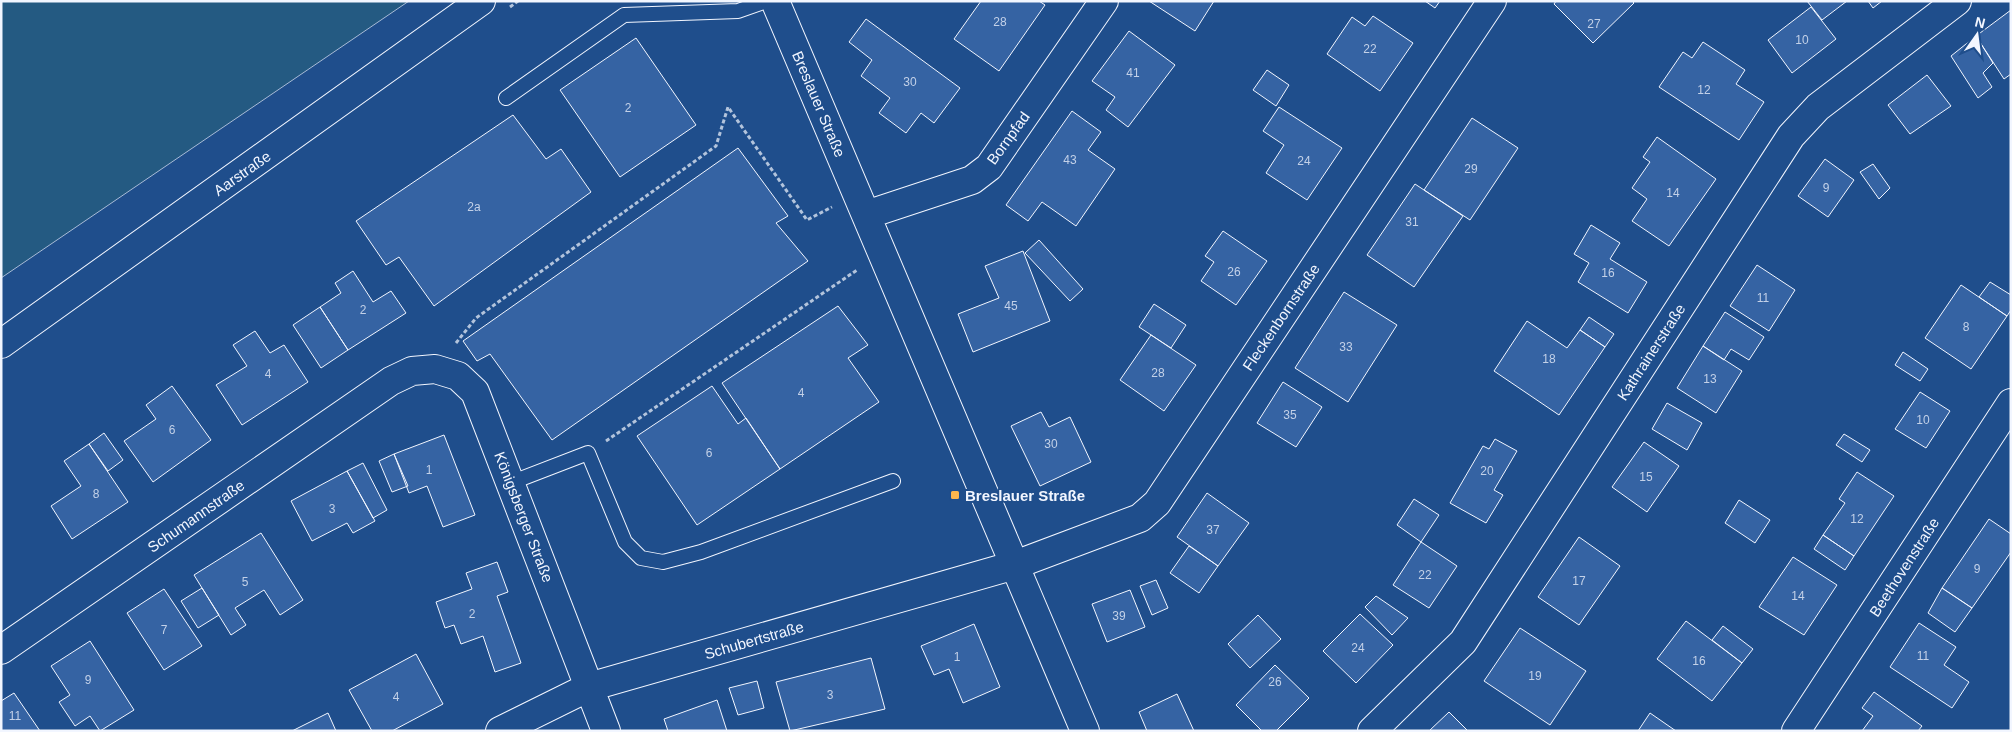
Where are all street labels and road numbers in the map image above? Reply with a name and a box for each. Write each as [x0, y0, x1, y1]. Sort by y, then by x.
street label: Breslauer Straße [789, 48, 849, 160]
street label: Bornpfad [983, 108, 1033, 168]
street label: Aarstraße [210, 147, 274, 199]
street label: Fleckenbornstraße [1239, 260, 1323, 374]
street label: Kathrainerstraße [1613, 301, 1689, 403]
street label: Königsberger Straße [491, 449, 557, 585]
street label: Schumannstraße [144, 476, 248, 556]
street label: Beethovenstraße [1866, 514, 1942, 620]
street label: Schubertstraße [702, 618, 806, 662]

